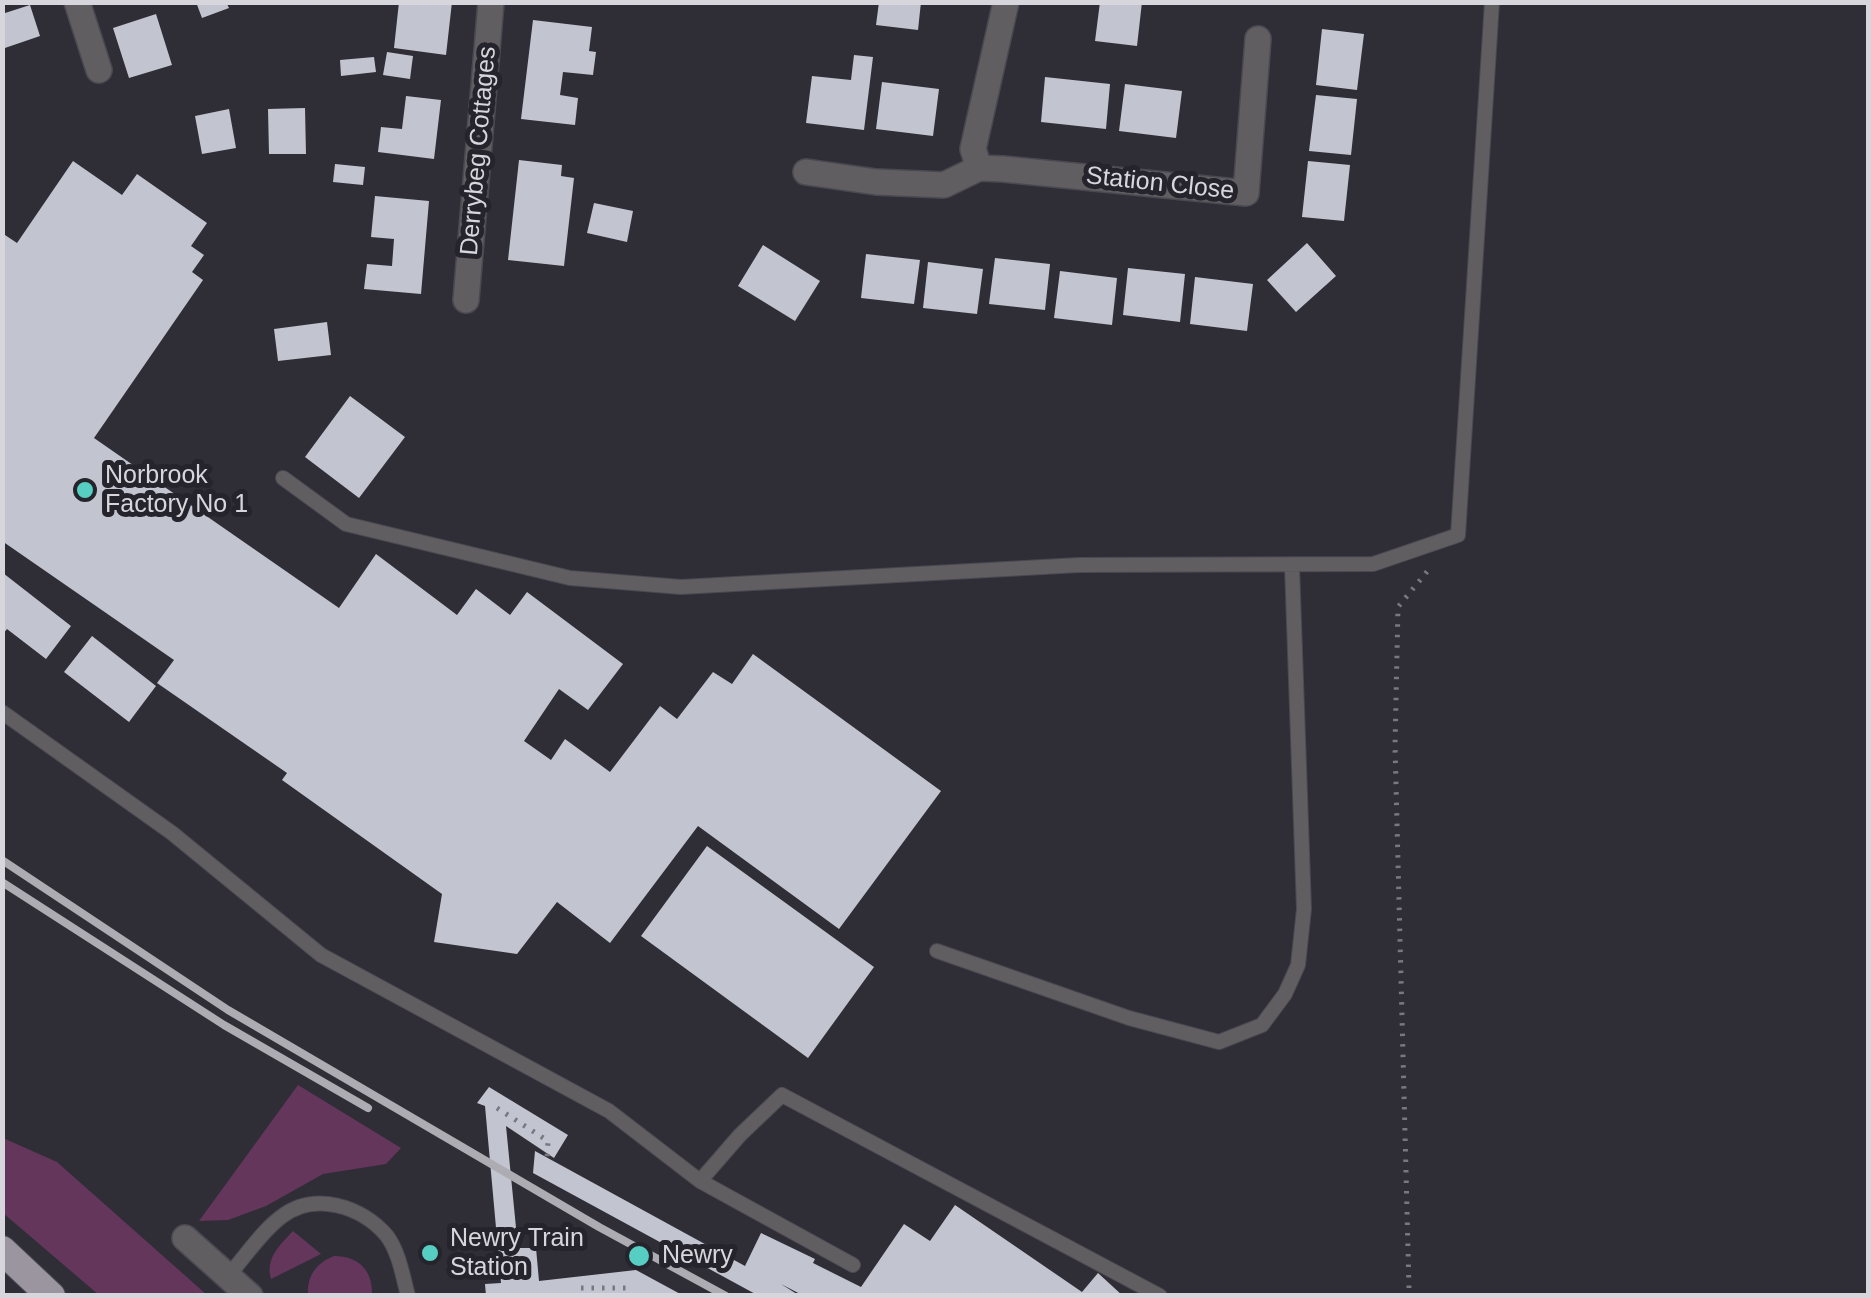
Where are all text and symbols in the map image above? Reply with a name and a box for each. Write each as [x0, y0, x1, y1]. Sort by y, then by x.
street label: Derrybeg Cottages [455, 45, 503, 257]
street label: Station Close [1084, 161, 1236, 207]
place label: Norbrook Factory No 1 [105, 461, 248, 520]
marker: Norbrook Factory No 1 [74, 479, 96, 501]
place label: Newry Train Station [450, 1224, 584, 1283]
place label: Newry [662, 1241, 733, 1271]
marker: Newry Train Station [419, 1242, 441, 1264]
marker: Newry [626, 1243, 652, 1269]

